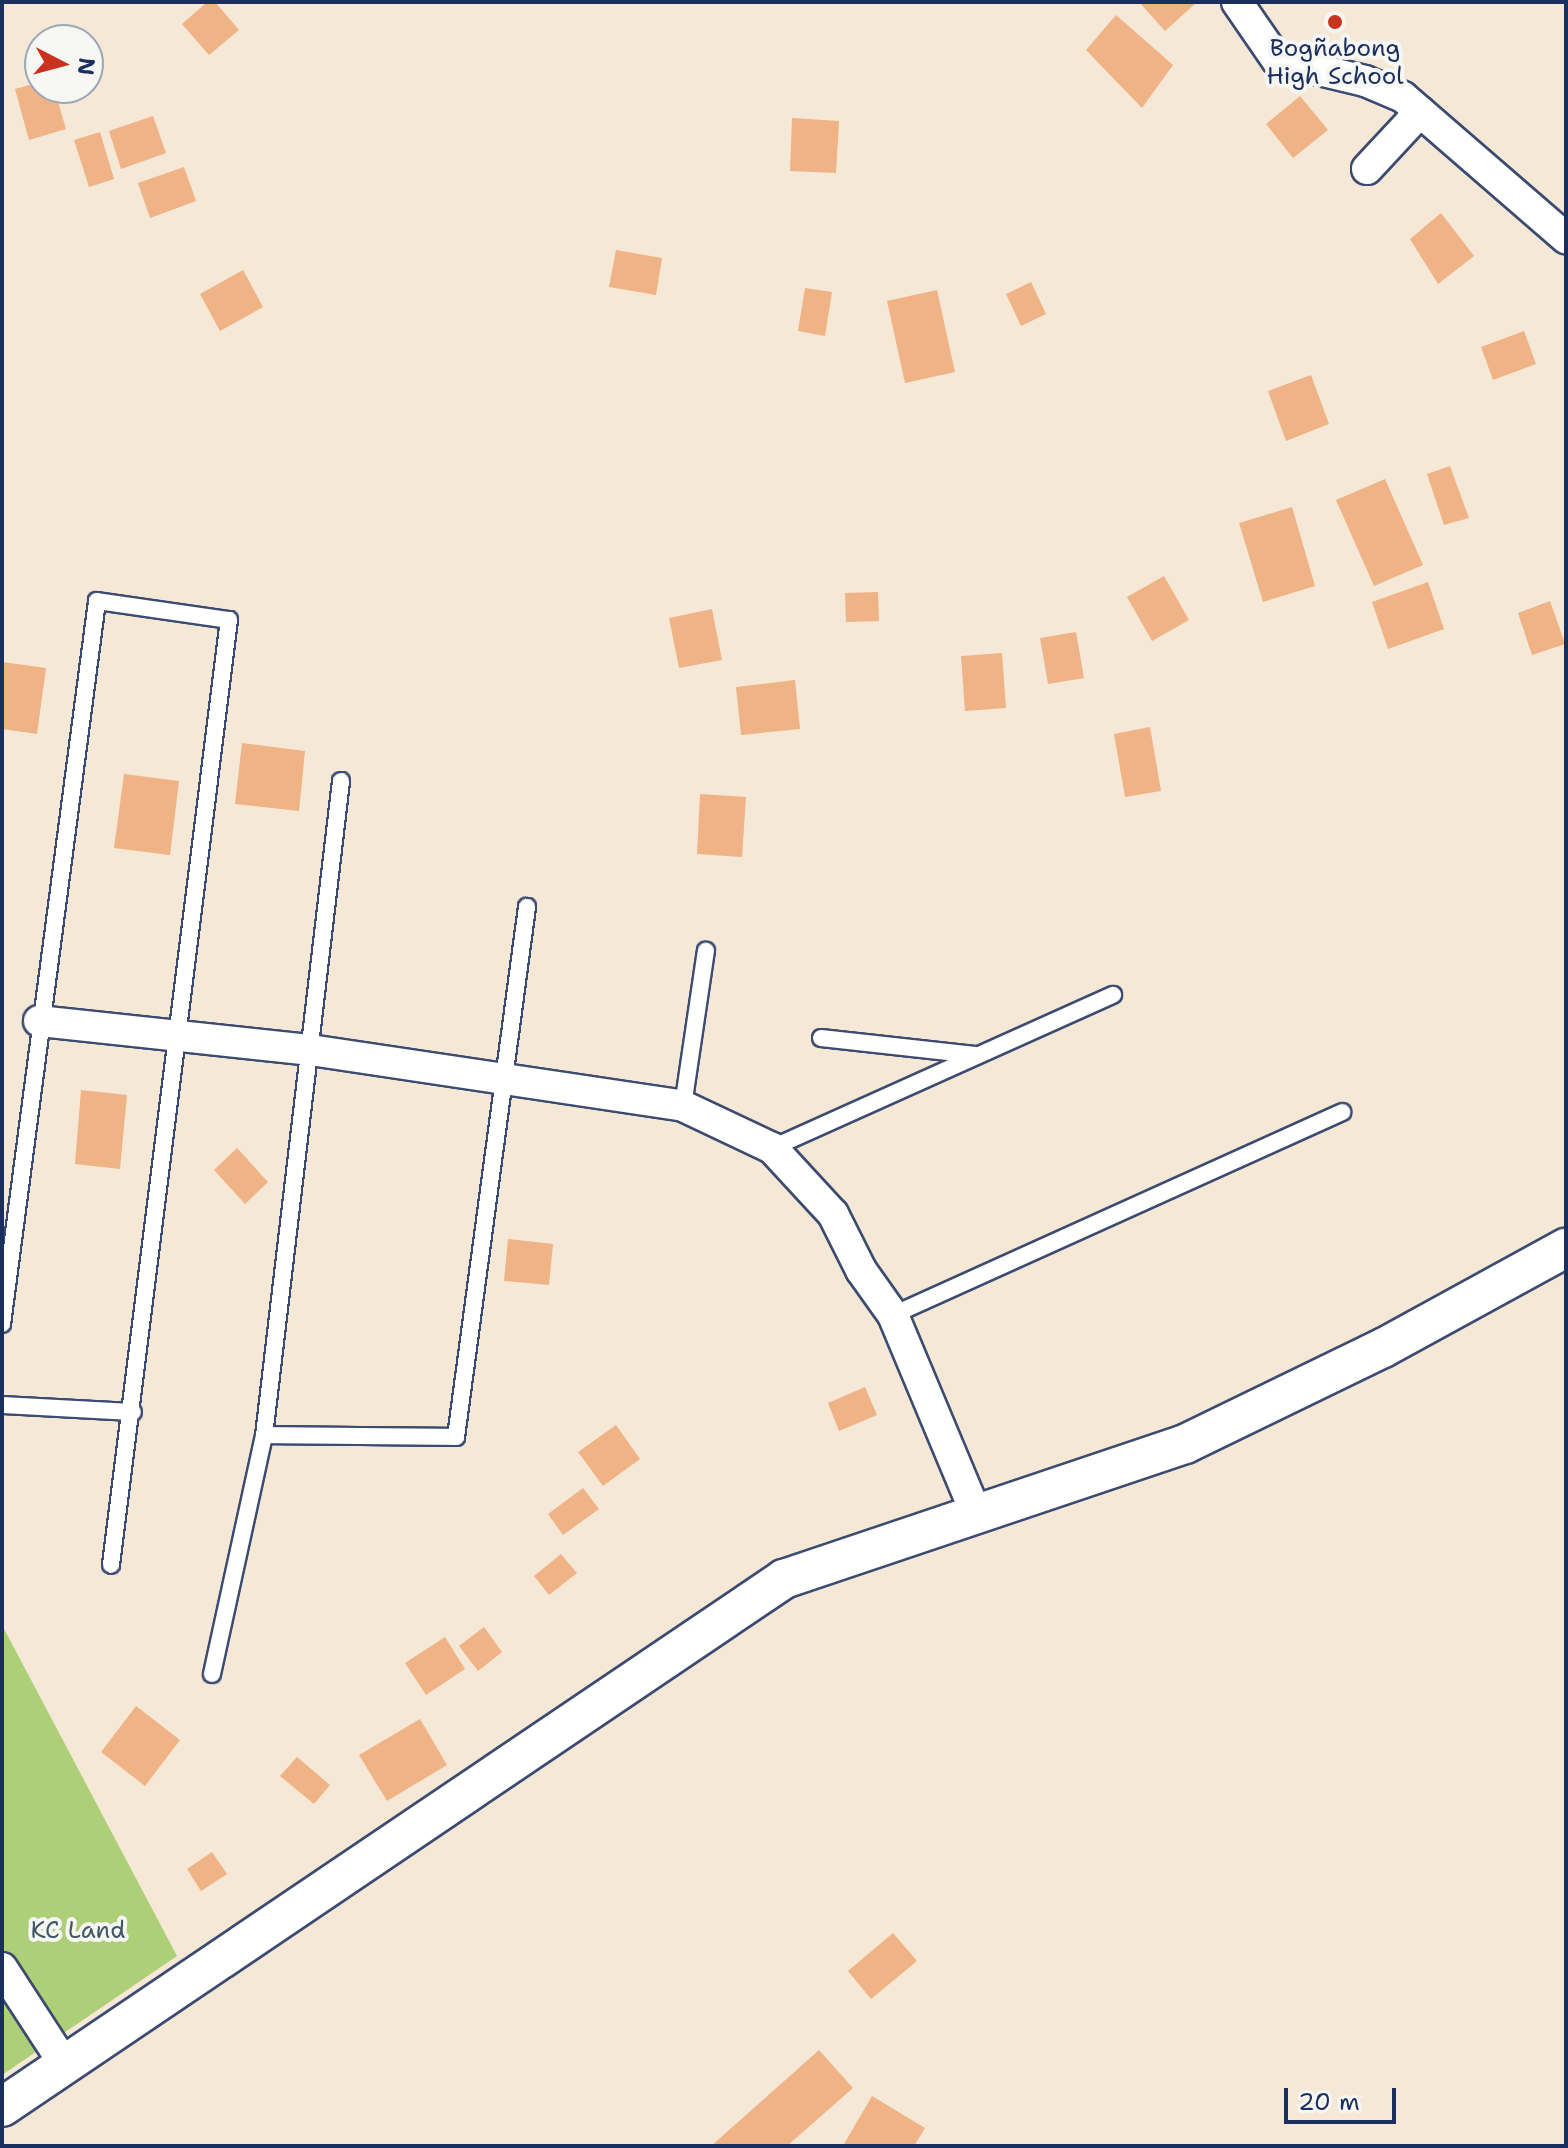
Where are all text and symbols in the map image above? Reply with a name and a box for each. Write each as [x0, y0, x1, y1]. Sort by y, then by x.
marker: Bogñabong High School [1326, 13, 1344, 31]
north arrow [24, 24, 104, 104]
place label: Bogñabong High School [1266, 35, 1404, 91]
text: N [71, 56, 102, 77]
park label: KC Land [31, 1917, 125, 1945]
scale bar [1288, 2072, 1400, 2122]
text: 20 m [1298, 2086, 1360, 2118]

